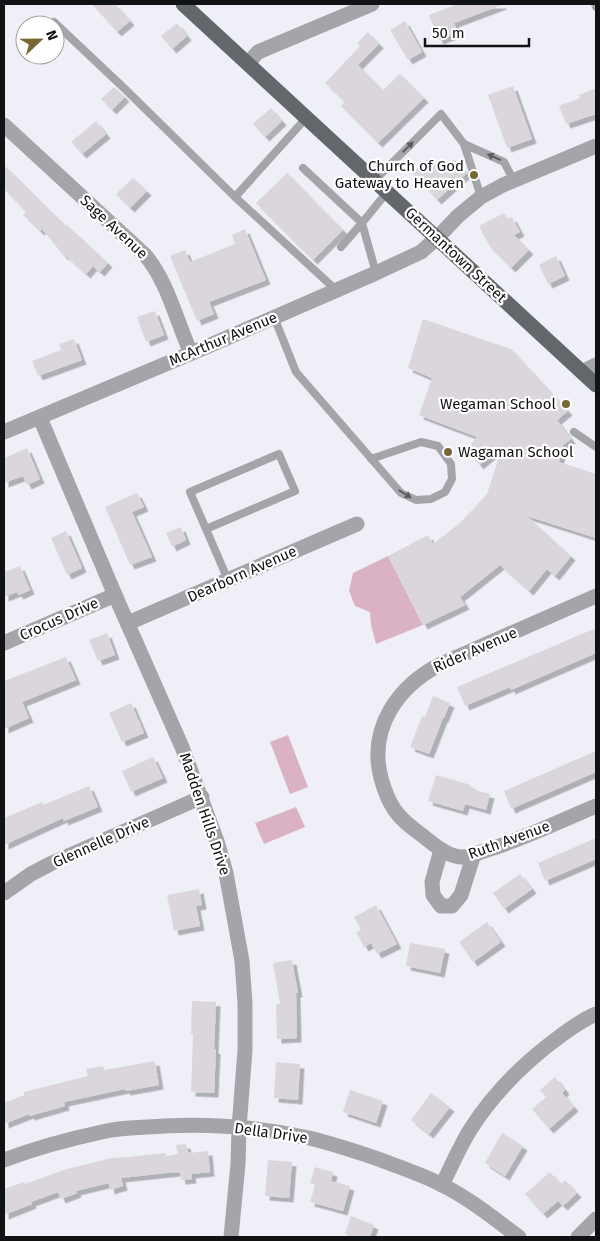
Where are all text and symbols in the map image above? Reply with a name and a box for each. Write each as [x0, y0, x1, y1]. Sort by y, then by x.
north arrow [15, 15, 65, 65]
scale bar [425, 15, 529, 47]
text: 50 m [432, 24, 465, 42]
text: N [42, 28, 61, 43]
one-way arrow [402, 141, 414, 153]
one-way arrow [487, 153, 501, 161]
place label: Church of God Gateway to Heaven [335, 157, 464, 192]
marker: Church of God Gateway to Heaven [468, 169, 480, 181]
street label: Sage Avenue [77, 191, 151, 263]
street label: Germantown Street [402, 204, 511, 307]
street label: McArthur Avenue [166, 308, 280, 370]
place label: Wegaman School [440, 395, 557, 413]
marker: Wegaman School [560, 398, 572, 410]
place label: Wagaman School [458, 443, 574, 461]
marker: Wagaman School [442, 446, 454, 458]
one-way arrow [398, 489, 411, 498]
street label: Dearborn Avenue [185, 542, 299, 606]
street label: Crocus Drive [17, 594, 101, 644]
street label: Rider Avenue [430, 623, 520, 677]
street label: Madden Hills Drive [176, 751, 234, 877]
street label: Glennelle Drive [50, 813, 152, 871]
street label: Ruth Avenue [466, 817, 552, 863]
street label: Della Drive [233, 1119, 309, 1147]

